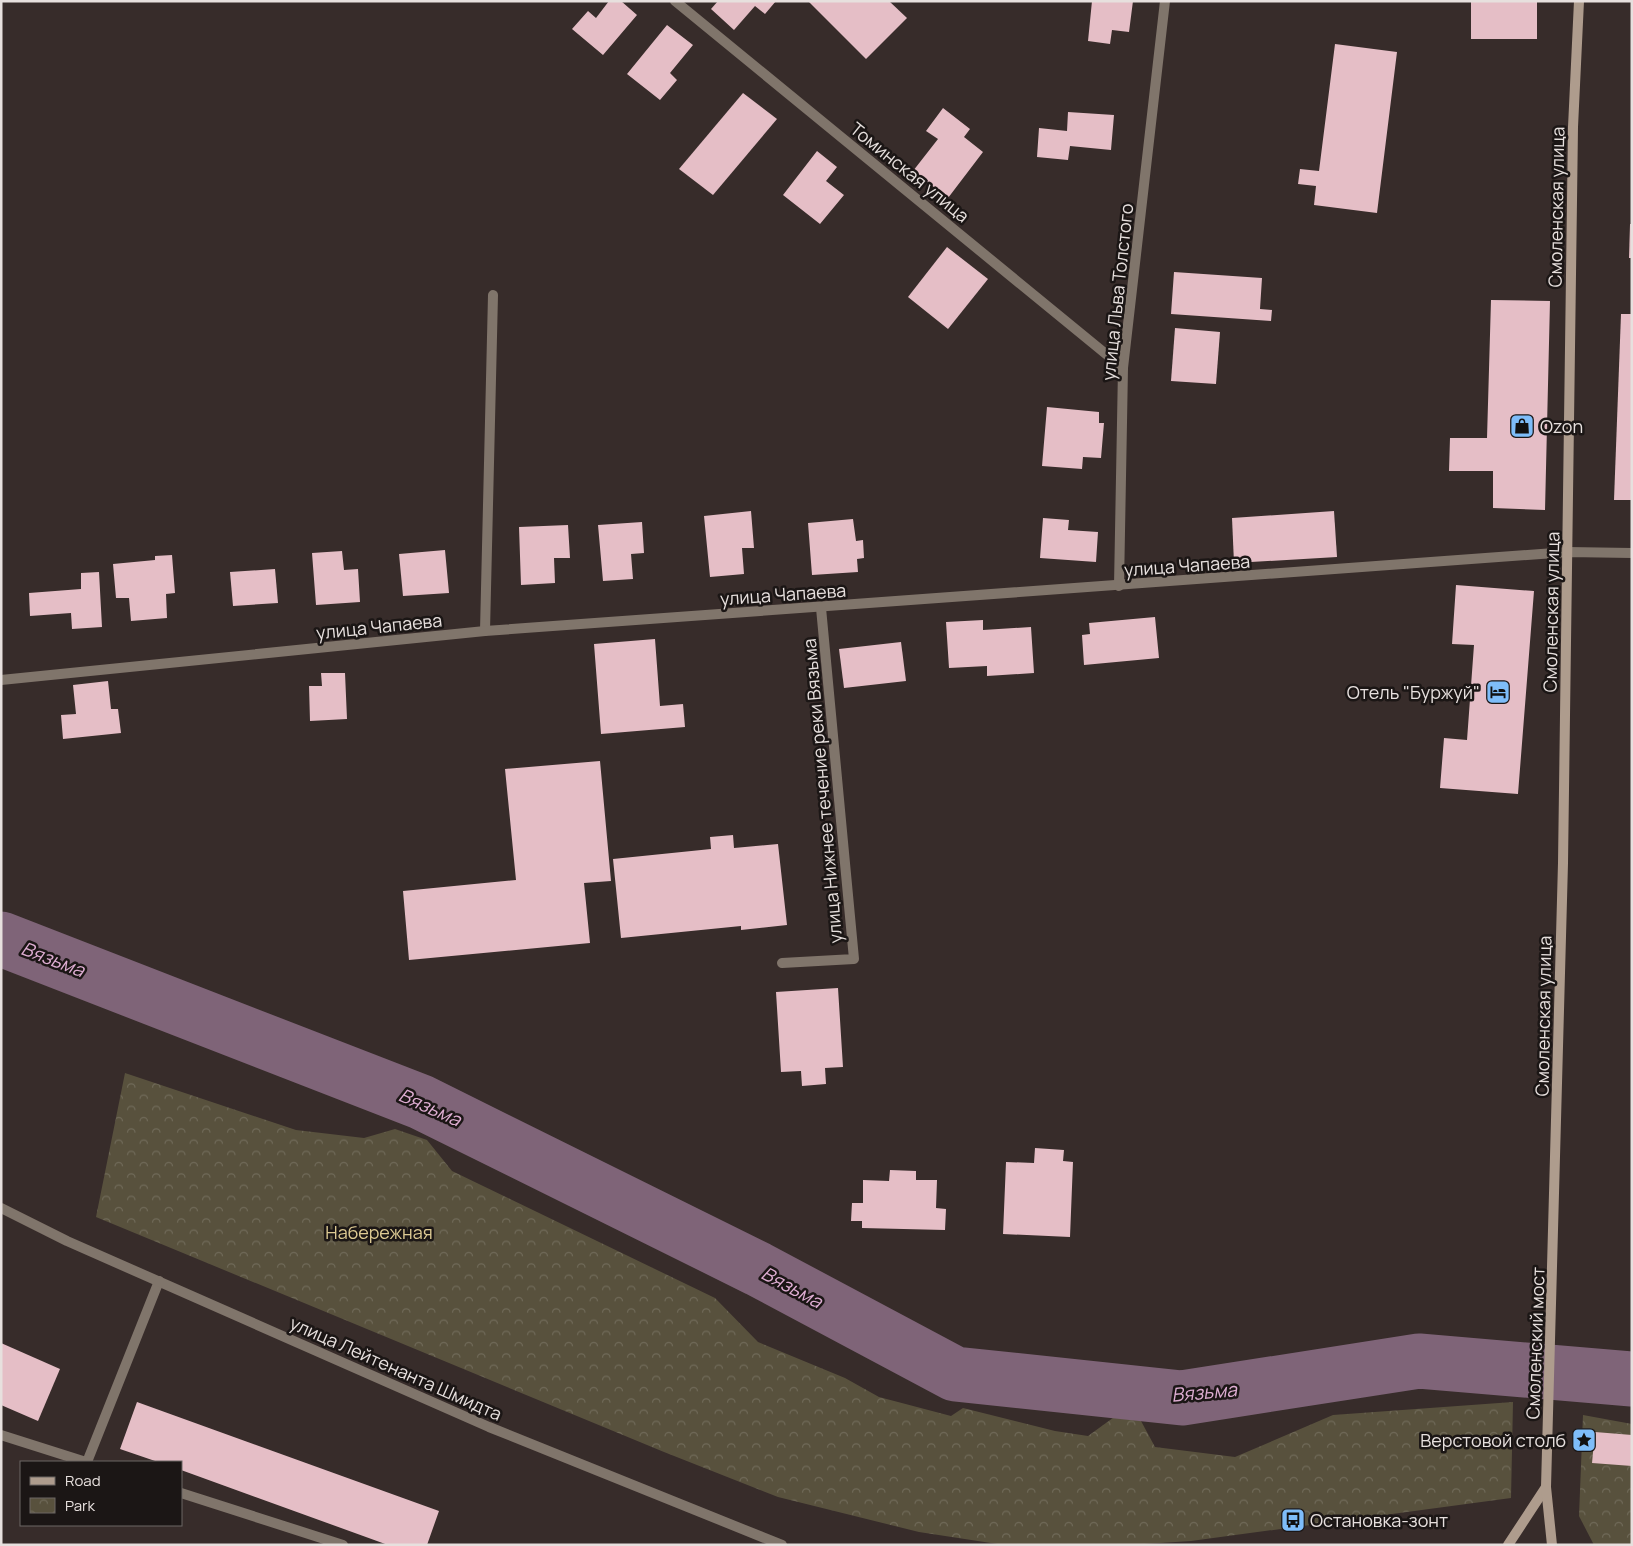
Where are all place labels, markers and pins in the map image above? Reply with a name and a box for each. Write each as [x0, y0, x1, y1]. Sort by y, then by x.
shop icon: Ozon [1509, 413, 1535, 439]
place label: Ozon [1540, 414, 1583, 438]
hotel icon: Отель "Буржуй" [1485, 679, 1511, 705]
place label: Отель "Буржуй" [1347, 680, 1480, 704]
place icon: Верстовой столб [1571, 1427, 1597, 1453]
place label: Верстовой столб [1420, 1428, 1566, 1452]
bus stop icon: Остановка-зонт [1280, 1507, 1306, 1533]
place label: Остановка-зонт [1310, 1508, 1448, 1532]

